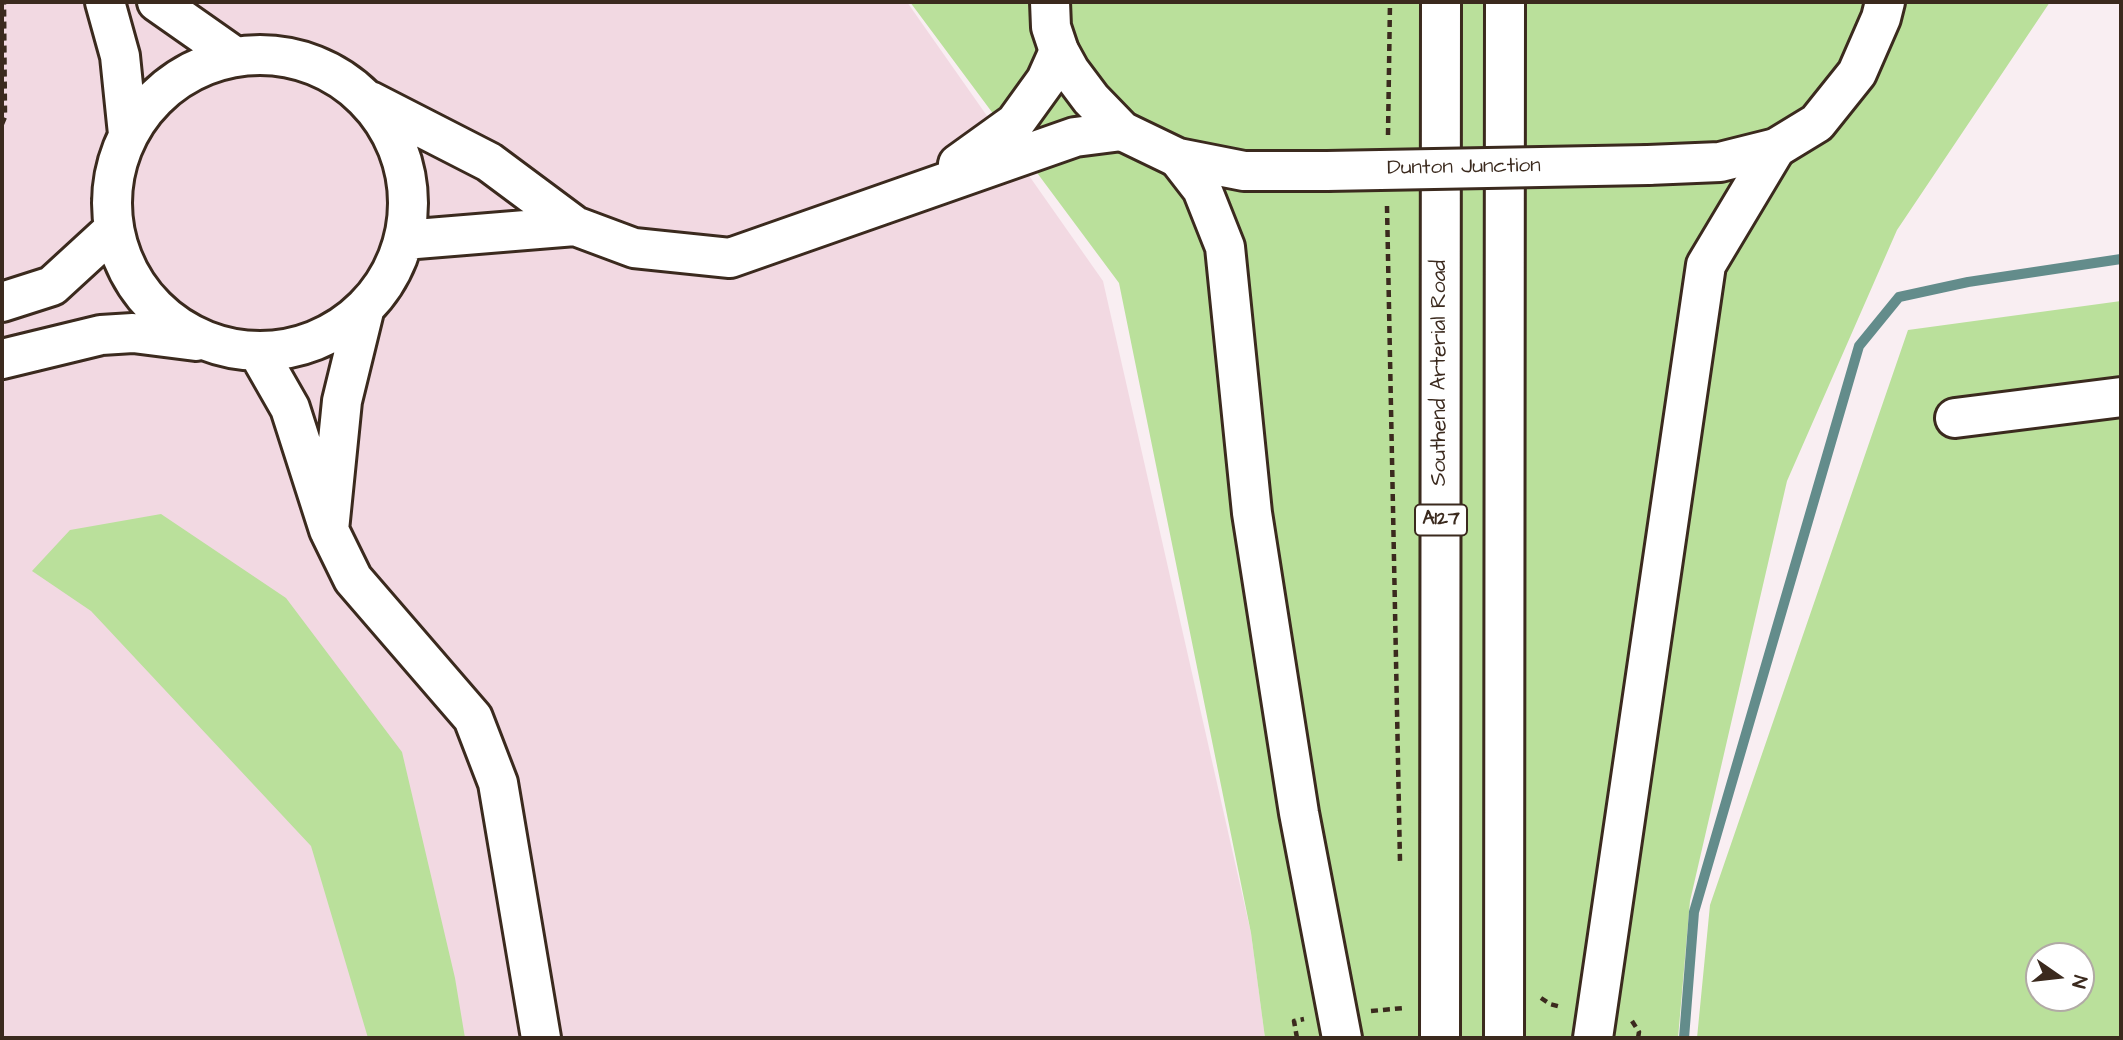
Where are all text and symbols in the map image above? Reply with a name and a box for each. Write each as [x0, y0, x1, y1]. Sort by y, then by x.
street label: Dunton Junction [1387, 154, 1541, 182]
street label: Southend Arterial Road [1428, 260, 1454, 486]
road number: A127 [1415, 505, 1467, 536]
north arrow [2025, 942, 2095, 1012]
text: N [2064, 973, 2093, 991]

